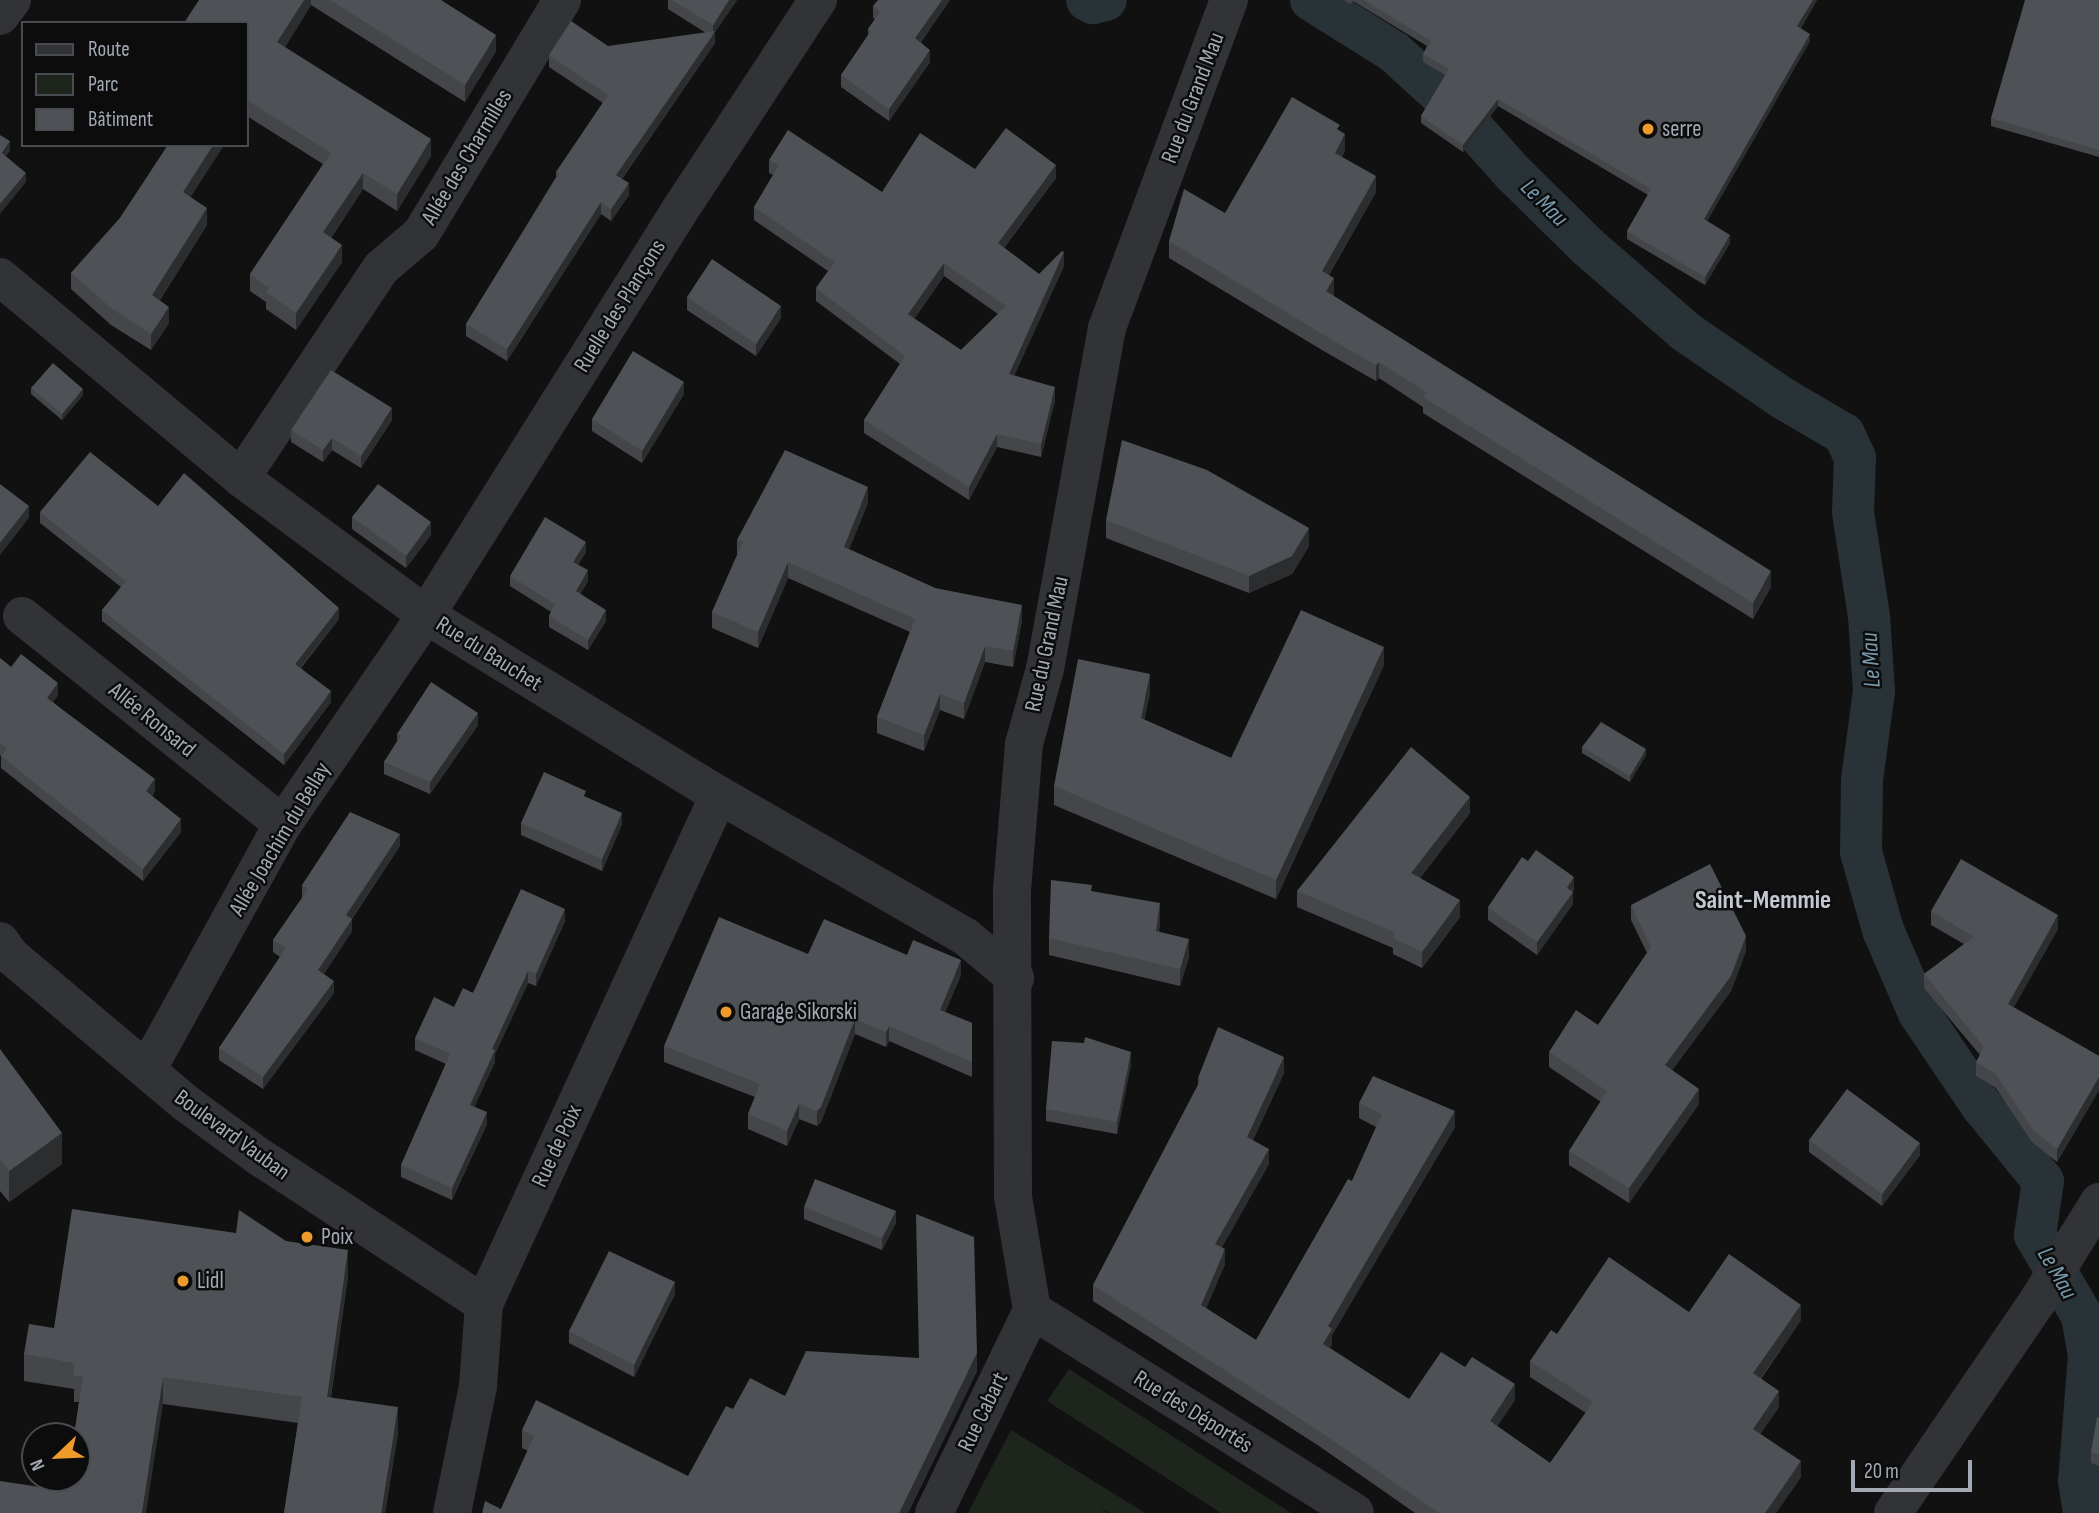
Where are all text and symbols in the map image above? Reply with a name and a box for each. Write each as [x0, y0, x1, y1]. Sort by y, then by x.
legend [21, 21, 248, 147]
street label: Rue du Grand Mau [1155, 29, 1231, 167]
text: Route [88, 37, 130, 62]
text: Parc [88, 72, 119, 97]
street label: Allée des Charmilles [416, 84, 518, 230]
text: Bâtiment [88, 107, 153, 132]
place label: serre [1662, 115, 1702, 143]
marker: serre [1640, 121, 1656, 137]
water label: Le Mau [1514, 173, 1574, 233]
street label: Ruelle des Plançons [568, 235, 672, 377]
street label: Rue du Grand Mau [1019, 574, 1075, 714]
street label: Rue du Bauchet [431, 610, 547, 698]
water label: Le Mau [1855, 632, 1887, 688]
street label: Allée Ronsard [103, 677, 201, 763]
street label: Allée Joachim du Bellay [223, 757, 337, 921]
district label: Saint-Memmie [1695, 885, 1831, 917]
place label: Garage Sikorski [740, 998, 857, 1026]
marker: Garage Sikorski [718, 1004, 734, 1020]
street label: Boulevard Vauban [169, 1084, 295, 1186]
street label: Rue de Poix [526, 1100, 588, 1192]
place label: Poix [321, 1223, 353, 1251]
marker: Poix [299, 1229, 315, 1245]
water label: Le Mau [2031, 1242, 2083, 1304]
place label: Lidl [197, 1267, 224, 1295]
marker: Lidl [175, 1273, 191, 1289]
street label: Rue des Déportés [1129, 1365, 1257, 1459]
street label: Rue Cabart [952, 1368, 1014, 1456]
north arrow [21, 1422, 91, 1492]
scale bar [1854, 1446, 1975, 1490]
text: N [25, 1455, 51, 1474]
text: 20 m [1864, 1459, 1899, 1484]

